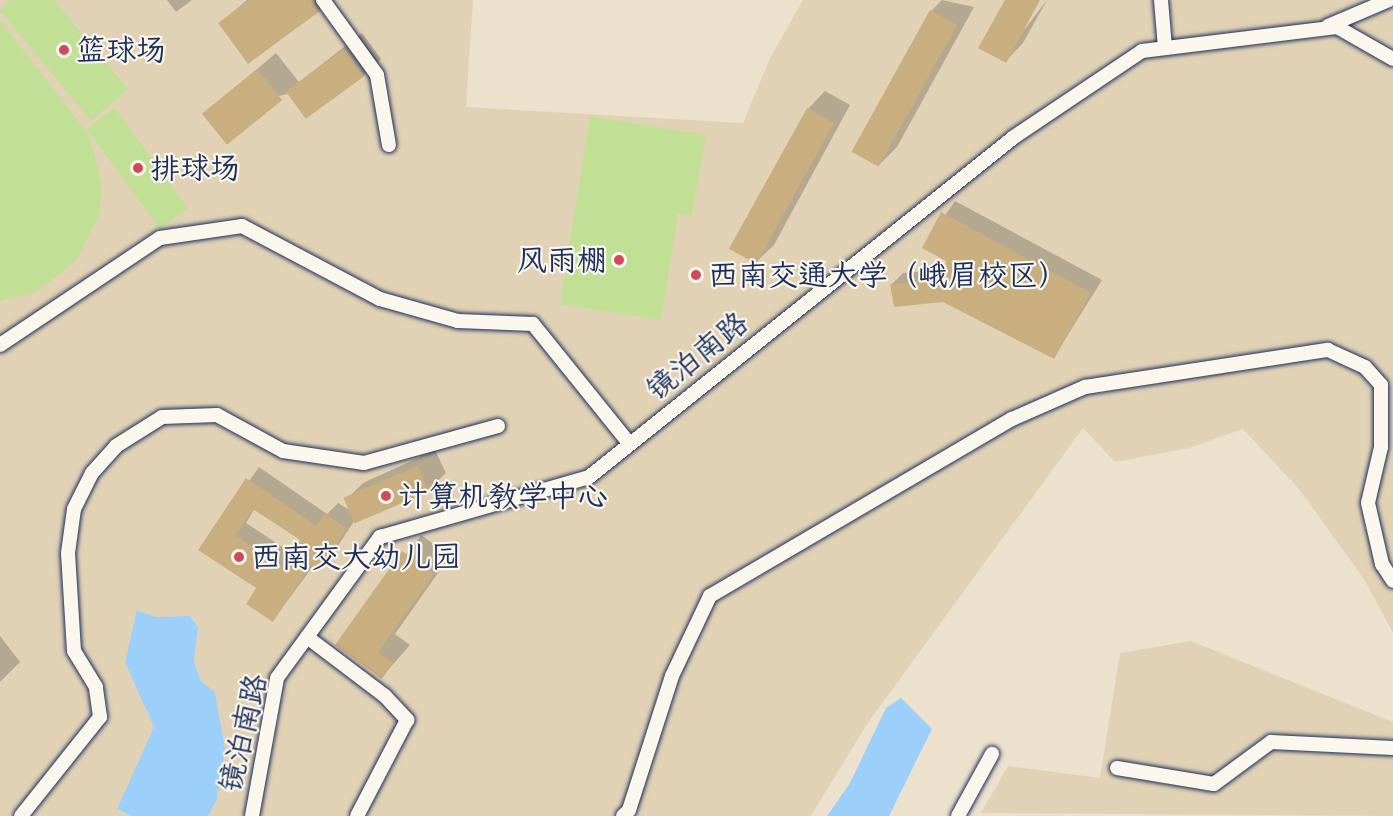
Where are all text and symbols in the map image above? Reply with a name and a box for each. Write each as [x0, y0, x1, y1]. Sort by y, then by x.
place label: 篮球场 [76, 32, 166, 68]
marker: 篮球场 [57, 43, 71, 57]
place label: 排球场 [150, 150, 240, 186]
marker: 排球场 [131, 161, 145, 175]
place label: 风雨棚 [517, 242, 607, 278]
marker: 风雨棚 [612, 253, 626, 267]
place label: 西南交通大学（峨眉校区） [708, 257, 1068, 293]
marker: 西南交通大学（峨眉校区） [689, 268, 703, 282]
street label: 镜泊南路 [639, 304, 755, 408]
place label: 计算机教学中心 [398, 478, 608, 514]
marker: 计算机教学中心 [379, 489, 393, 503]
place label: 西南交大幼儿园 [251, 539, 461, 575]
marker: 西南交大幼儿园 [232, 550, 246, 564]
street label: 镜泊南路 [212, 670, 274, 796]

